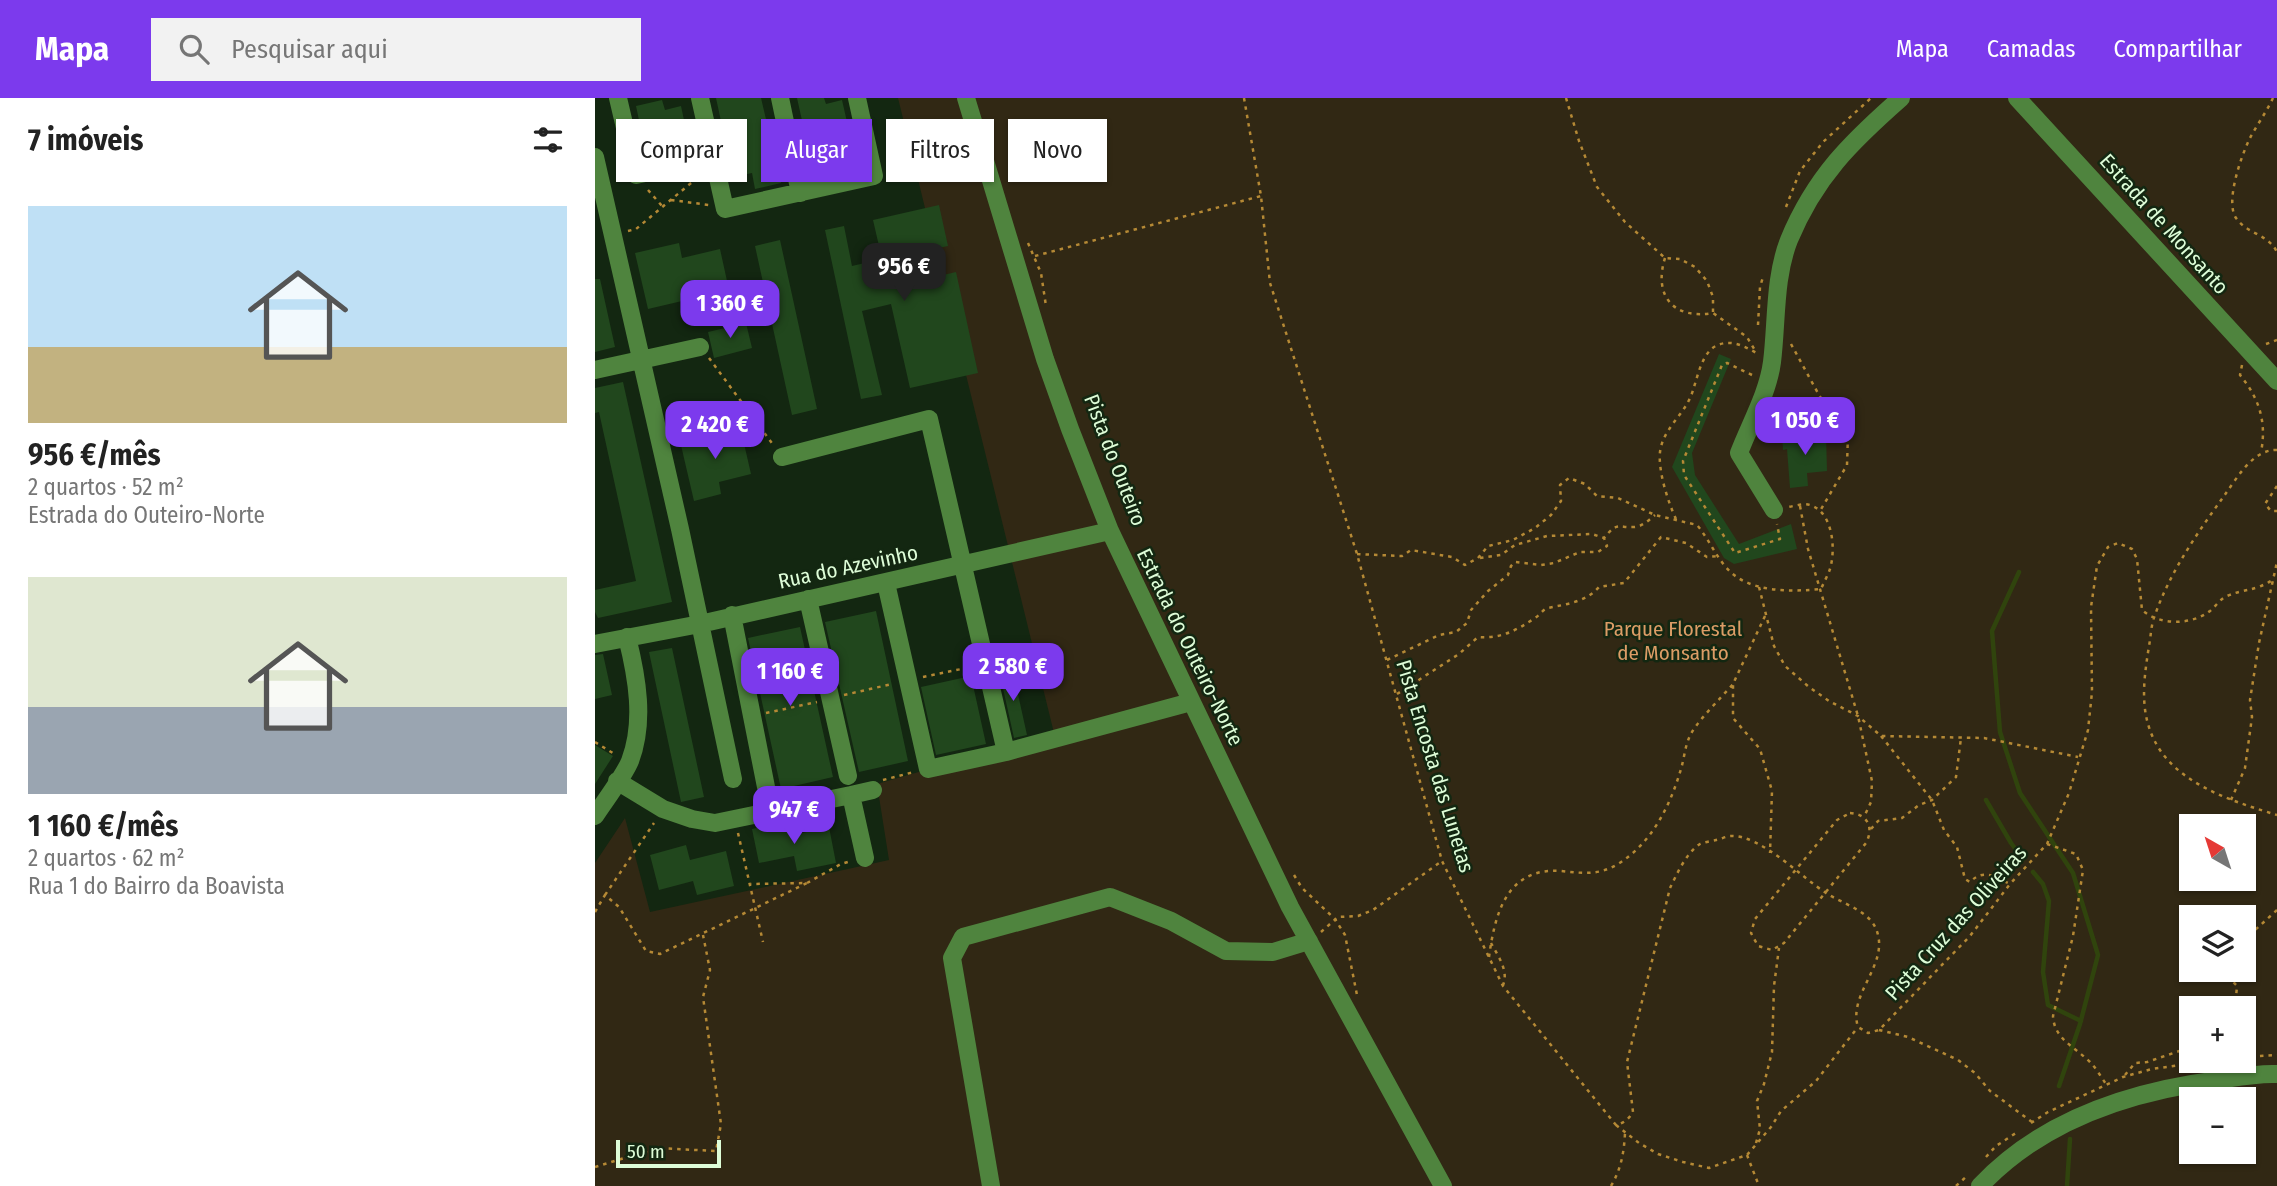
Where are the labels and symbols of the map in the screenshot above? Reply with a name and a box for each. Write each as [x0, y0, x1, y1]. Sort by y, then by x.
street label: Estrada de Monsanto [2094, 148, 2234, 300]
pin: 956 € [855, 244, 953, 303]
pin: 1 360 € [665, 280, 795, 340]
street label: Pista do Outeiro [1078, 391, 1152, 529]
pin: 1 050 € [1740, 398, 1870, 457]
pin: 2 420 € [650, 402, 780, 461]
street label: Rua do Azevinho [776, 540, 920, 594]
street label: Estrada do Outeiro-Norte [1131, 544, 1249, 750]
park label: Parque Florestal de Monsanto [1604, 616, 1743, 666]
pin: 2 580 € [948, 644, 1078, 703]
pin: 1 160 € [725, 648, 855, 708]
street label: Pista Encosta das Lunetas [1390, 657, 1480, 875]
pin: 947 € [745, 786, 843, 846]
north arrow [2179, 814, 2256, 891]
street label: Pista Cruz das Oliveiras [1880, 840, 2032, 1006]
scale bar [616, 1137, 721, 1169]

